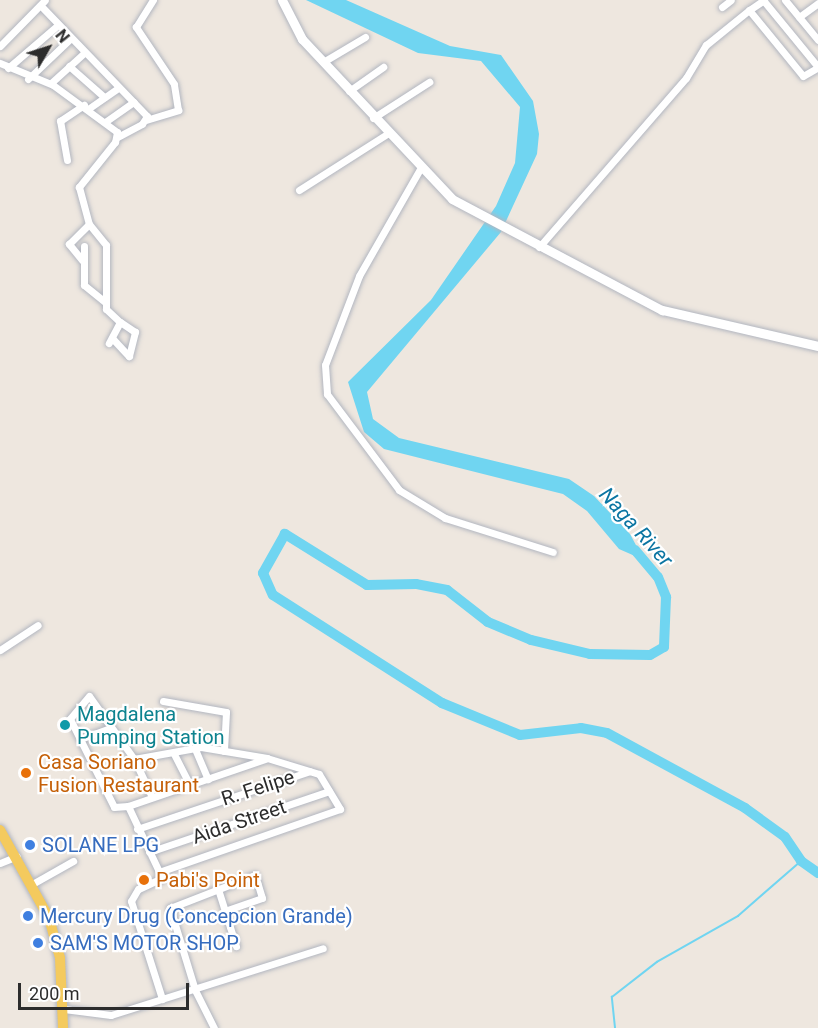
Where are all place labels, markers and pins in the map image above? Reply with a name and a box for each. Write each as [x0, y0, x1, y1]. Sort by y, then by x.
place label: Magdalena Pumping Station [77, 702, 225, 749]
marker: Magdalena Pumping Station [58, 718, 72, 732]
place label: Casa Soriano Fusion Restaurant [38, 750, 199, 797]
marker: Casa Soriano Fusion Restaurant [19, 766, 33, 780]
place label: SOLANE LPG [42, 833, 159, 857]
marker: SOLANE LPG [23, 838, 37, 852]
place label: Pabi's Point [156, 868, 260, 892]
marker: Pabi's Point [137, 873, 151, 887]
place label: Mercury Drug (Concepcion Grande) [40, 904, 353, 928]
marker: Mercury Drug (Concepcion Grande) [21, 909, 35, 923]
place label: SAM'S MOTOR SHOP [50, 931, 239, 955]
marker: SAM'S MOTOR SHOP [31, 936, 45, 950]

